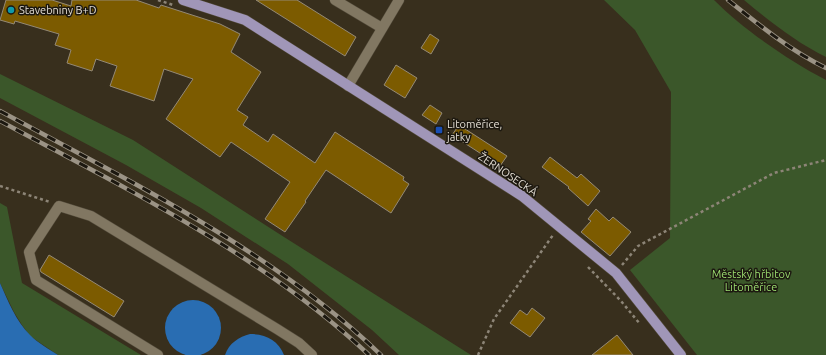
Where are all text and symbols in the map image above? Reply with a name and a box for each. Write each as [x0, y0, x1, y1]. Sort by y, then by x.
place label: Stavebniny B+D [19, 4, 97, 16]
marker: Stavebniny B+D [6, 5, 16, 15]
place label: Litoměřice, jatky [446, 118, 502, 143]
marker: Litoměřice, jatky [434, 125, 444, 135]
street label: ŽERNOSECKÁ [476, 149, 541, 199]
park label: Městský hřbitov Litoměřice [712, 268, 791, 293]

